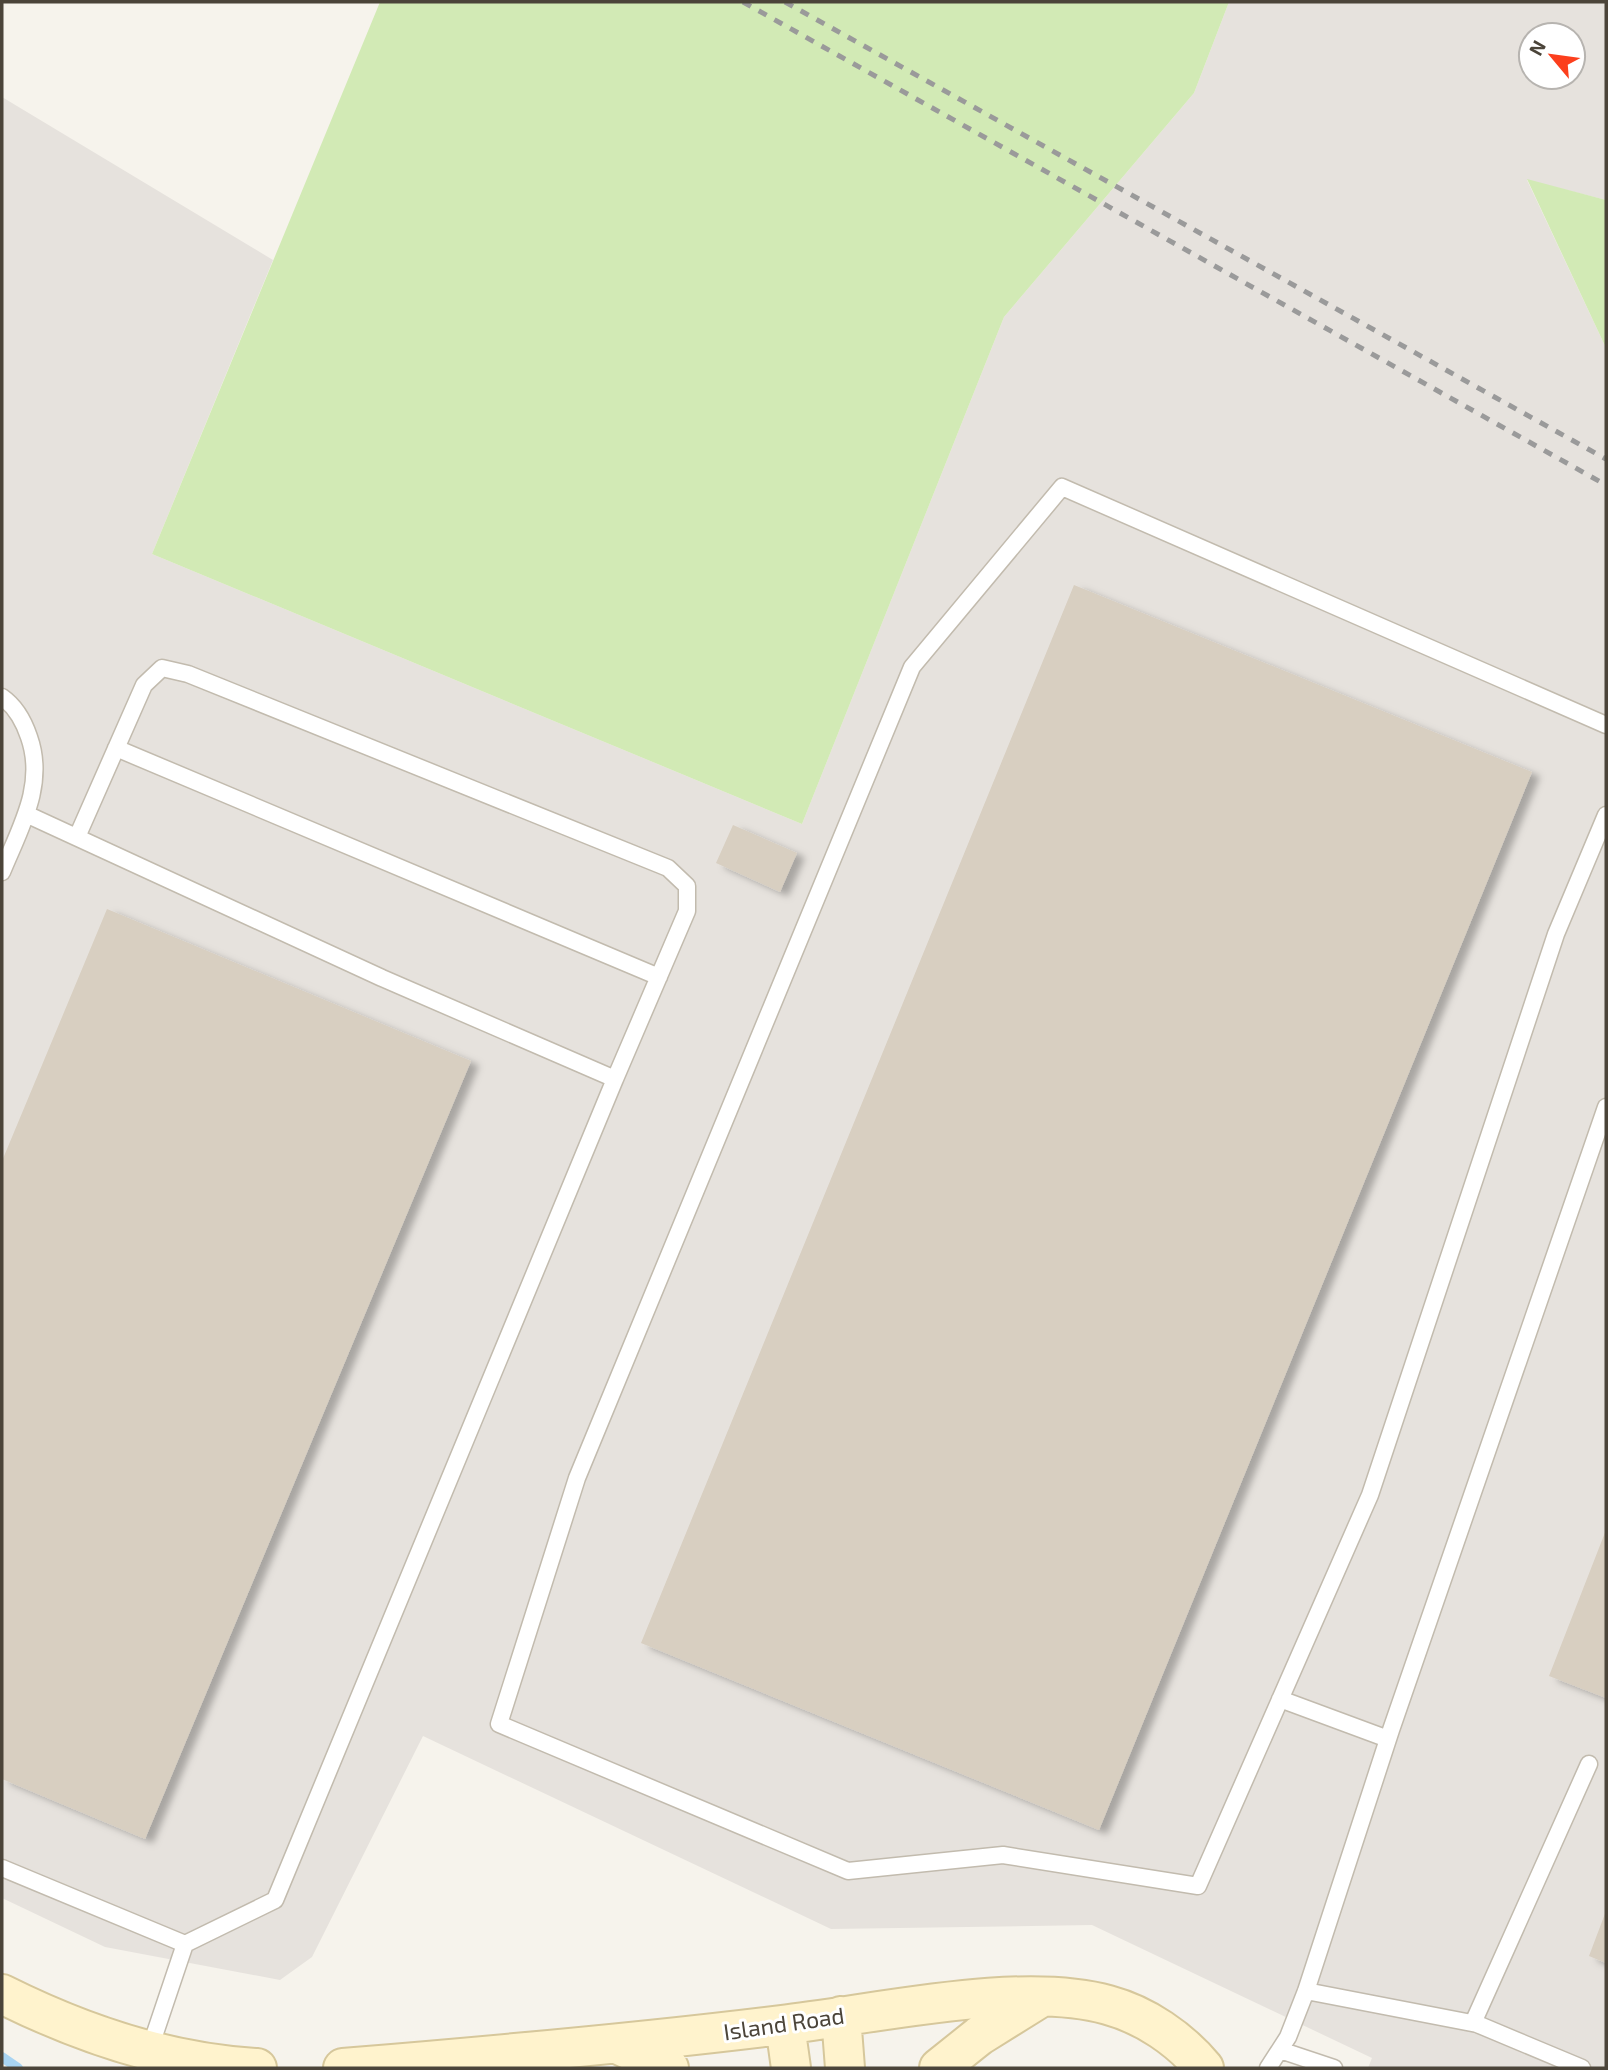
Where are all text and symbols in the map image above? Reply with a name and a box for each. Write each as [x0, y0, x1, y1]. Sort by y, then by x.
north arrow [1517, 21, 1587, 91]
text: N [1523, 36, 1550, 59]
street label: Island Road [722, 2001, 846, 2045]

